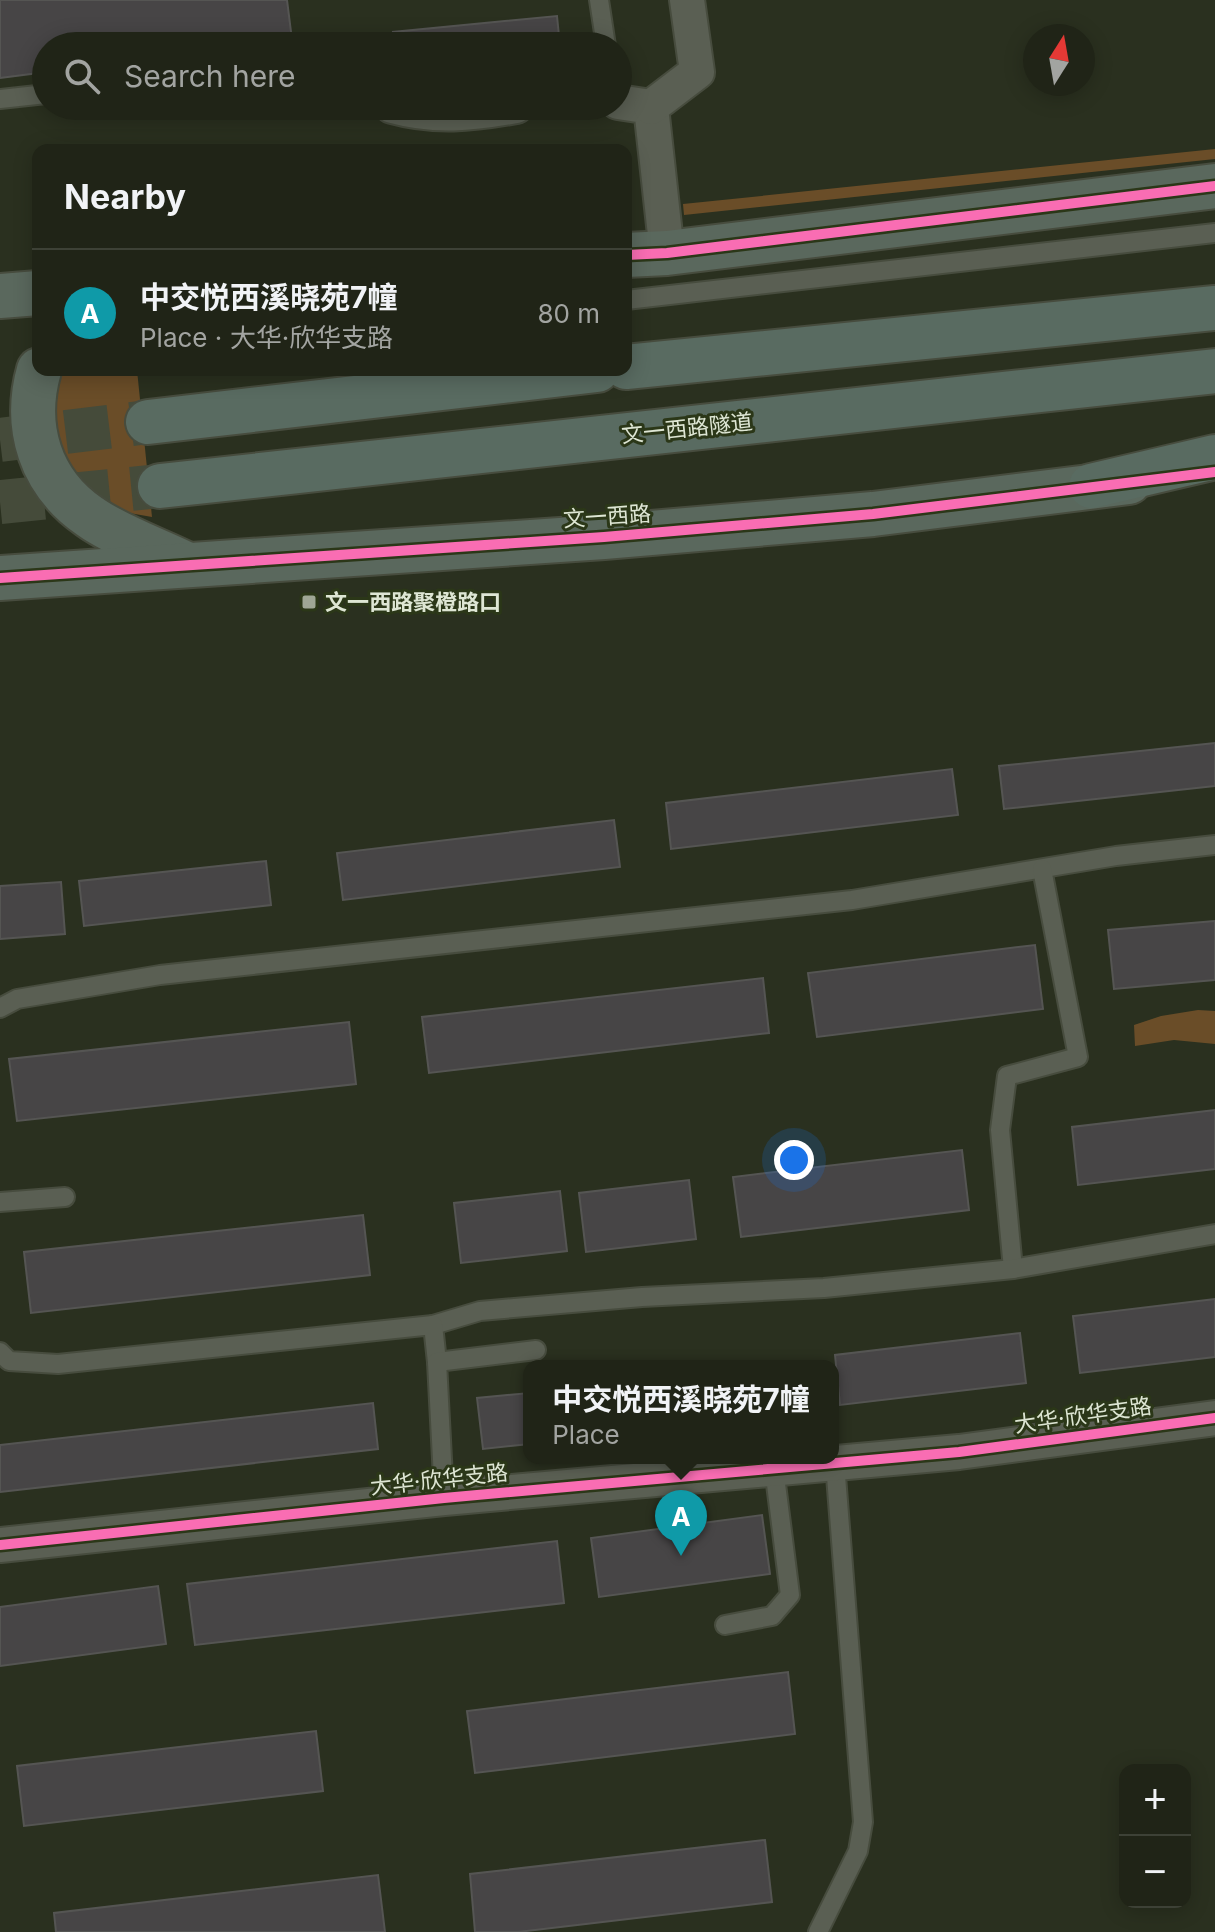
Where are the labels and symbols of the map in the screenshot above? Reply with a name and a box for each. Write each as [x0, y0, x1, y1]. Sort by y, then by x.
north arrow [1023, 24, 1095, 96]
street label: 文一西路隧道 [620, 408, 754, 448]
street label: 文一西路 [562, 500, 652, 532]
place label: 文一西路聚橙路口 [325, 589, 501, 615]
marker: 文一西路聚橙路口 [300, 593, 318, 611]
your location [774, 1140, 814, 1180]
street label: 大华·欣华支路 [1013, 1392, 1153, 1438]
street label: 大华·欣华支路 [369, 1459, 509, 1499]
pin: A [655, 1490, 707, 1556]

